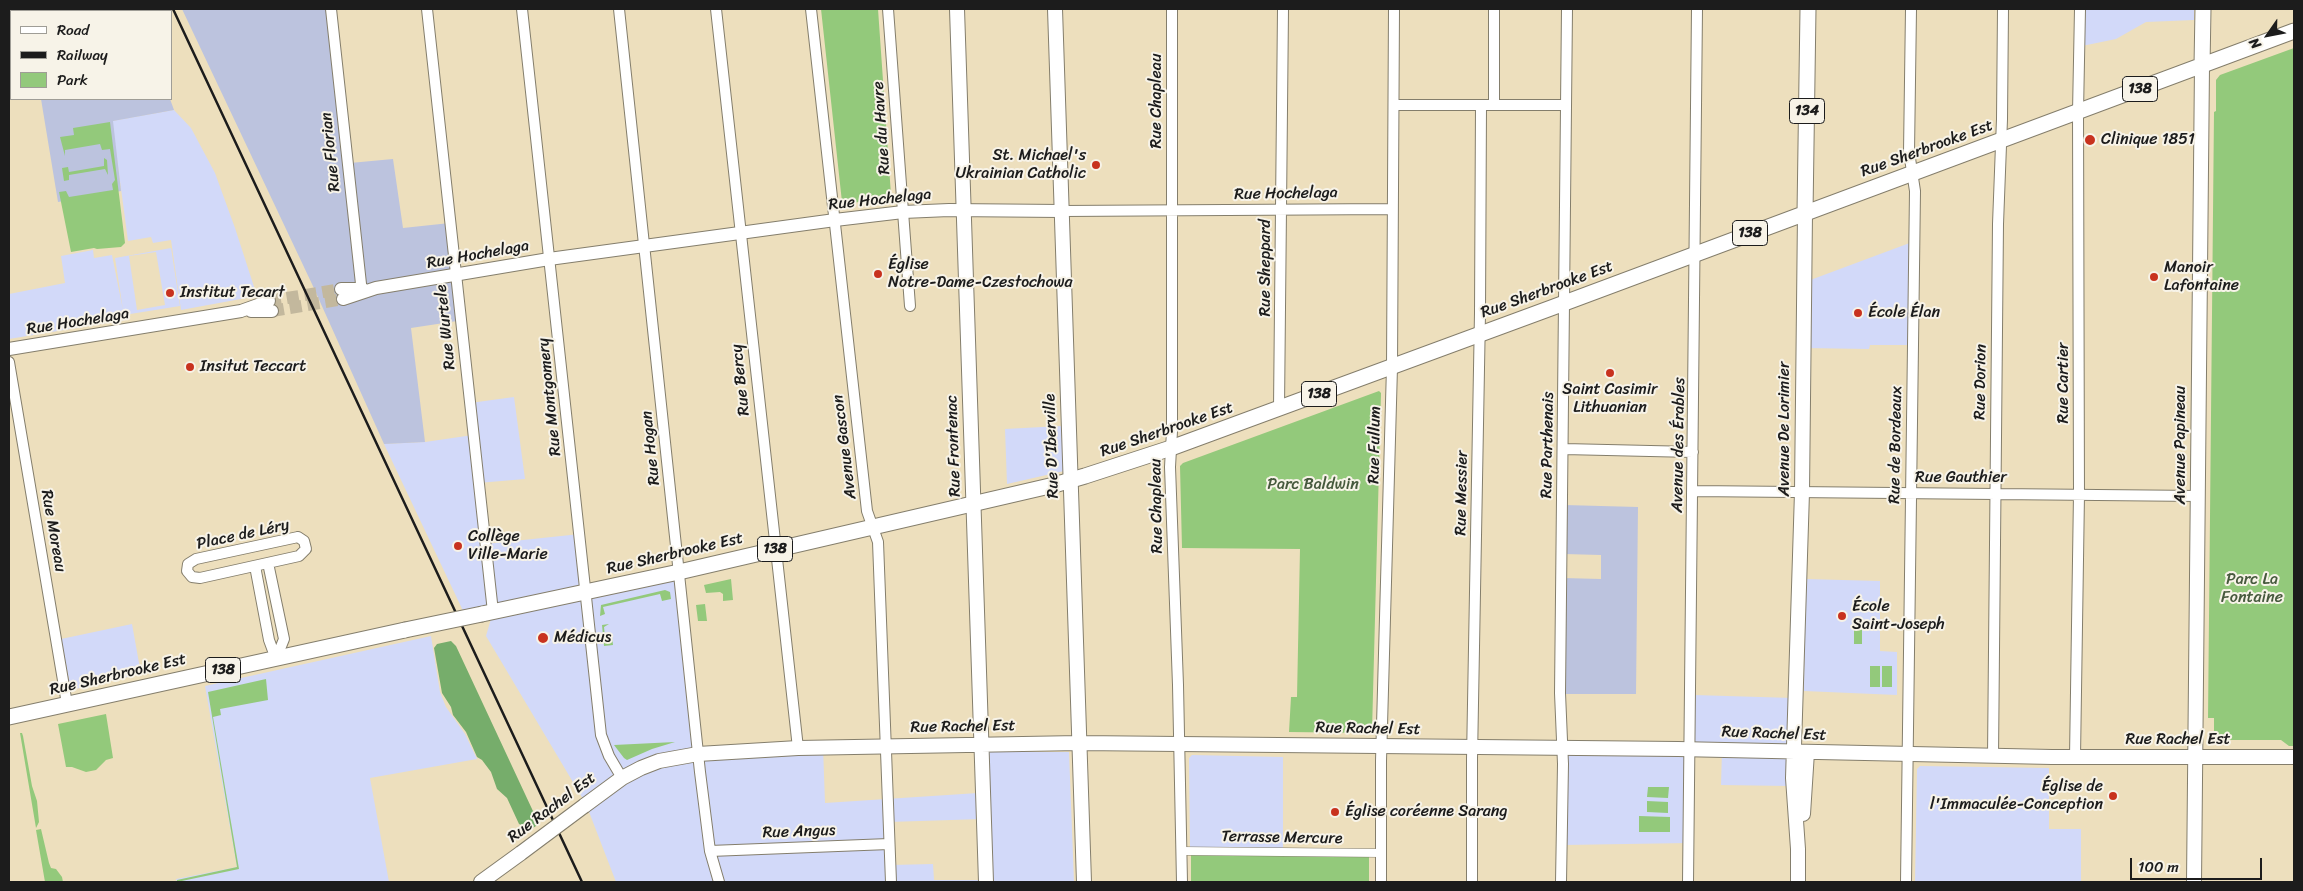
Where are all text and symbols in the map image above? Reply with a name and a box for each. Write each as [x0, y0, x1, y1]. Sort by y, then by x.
legend [10, 10, 172, 100]
north arrow [2243, 10, 2293, 60]
text: Road [57, 17, 89, 43]
text: N [2242, 33, 2268, 54]
text: Railway [57, 42, 108, 68]
street label: Rue Chapleau [1147, 54, 1167, 148]
text: Park [57, 67, 88, 93]
road number: 138 [2122, 76, 2158, 102]
street label: Rue du Havre [869, 81, 895, 175]
road number: 134 [1790, 98, 1824, 124]
street label: Rue Florian [317, 111, 345, 193]
street label: Rue Sherbrooke Est [1858, 116, 1996, 182]
place label: Clinique 1851 [2101, 130, 2195, 150]
marker: Clinique 1851 [2083, 133, 2097, 147]
place label: St. Michael's Ukrainian Catholic [956, 146, 1086, 184]
marker: St. Michael's Ukrainian Catholic [1090, 159, 1102, 171]
street label: Rue Hochelaga [1234, 183, 1338, 205]
street label: Rue Hochelaga [828, 185, 932, 215]
street label: Rue Sheppard [1256, 219, 1276, 317]
road number: 138 [1732, 220, 1768, 246]
street label: Rue Hochelaga [425, 237, 531, 273]
place label: Église Notre-Dame-Czestochowa [888, 255, 1073, 293]
street label: Rue Sherbrooke Est [1478, 257, 1616, 323]
place label: Manoir Lafontaine [2164, 258, 2239, 296]
marker: Église Notre-Dame-Czestochowa [872, 268, 884, 280]
marker: Manoir Lafontaine [2148, 271, 2160, 283]
place label: Institut Tecart [180, 283, 285, 303]
street label: Rue Wurtele [432, 283, 460, 371]
marker: Institut Tecart [164, 287, 176, 299]
place label: École Élan [1868, 303, 1940, 323]
street label: Rue Hochelaga [25, 304, 131, 340]
marker: École Élan [1852, 307, 1864, 319]
street label: Rue Montgomery [534, 337, 566, 457]
street label: Rue Bercy [728, 343, 754, 417]
street label: Rue Cartier [2054, 343, 2074, 423]
street label: Rue Dorion [1971, 344, 1991, 420]
place label: Insitut Teccart [200, 357, 306, 377]
marker: Insitut Teccart [184, 361, 196, 373]
street label: Avenue De Lorimier [1775, 361, 1795, 497]
marker: Saint Casimir Lithuanian [1604, 367, 1616, 379]
street label: Avenue des Érables [1668, 377, 1690, 513]
place label: Saint Casimir Lithuanian [1562, 380, 1658, 418]
road number: 138 [1302, 382, 1336, 406]
street label: Rue de Bordeaux [1885, 386, 1907, 504]
street label: Avenue Papineau [2171, 386, 2191, 504]
street label: Rue Parthenais [1537, 391, 1559, 499]
street label: Rue D'Iberville [1041, 393, 1063, 499]
street label: Avenue Gascon [829, 394, 861, 500]
street label: Rue Frontenac [943, 395, 965, 497]
street label: Rue Sherbrooke Est [1098, 398, 1236, 462]
street label: Rue Fullum [1365, 406, 1385, 484]
street label: Rue Hogan [638, 410, 664, 486]
street label: Rue Messier [1452, 450, 1472, 536]
street label: Rue Chapleau [1147, 458, 1167, 554]
street label: Rue Gauthier [1915, 468, 2007, 488]
park label: Parc Baldwin [1267, 475, 1359, 495]
street label: Rue Moreau [36, 488, 70, 574]
street label: Place de Léry [195, 516, 291, 554]
place label: Collège Ville-Marie [468, 527, 548, 565]
street label: Rue Sherbrooke Est [605, 529, 745, 579]
road number: 138 [758, 536, 792, 562]
marker: Collège Ville-Marie [452, 540, 464, 552]
park label: Parc La Fontaine [2221, 570, 2283, 608]
place label: École Saint-Joseph [1852, 597, 1945, 635]
marker: École Saint-Joseph [1836, 610, 1848, 622]
place label: Médicus [554, 628, 611, 648]
marker: Médicus [536, 631, 550, 645]
street label: Rue Sherbrooke Est [48, 650, 188, 700]
road number: 138 [206, 658, 240, 682]
street label: Rue Rachel Est [910, 716, 1016, 738]
street label: Rue Rachel Est [1315, 718, 1421, 740]
street label: Rue Rachel Est [1721, 723, 1827, 745]
street label: Rue Rachel Est [2126, 730, 2230, 750]
street label: Rue Rachel Est [504, 769, 600, 847]
place label: Église de l'Immaculée-Conception [1930, 777, 2103, 815]
marker: Église de l'Immaculée-Conception [2107, 790, 2119, 802]
place label: Église coréenne Sarang [1345, 802, 1508, 822]
marker: Église coréenne Sarang [1329, 806, 1341, 818]
street label: Rue Angus [762, 821, 836, 843]
street label: Terrasse Mercure [1221, 827, 1343, 849]
scale bar [2133, 848, 2266, 880]
text: 100 m [2138, 854, 2179, 880]

